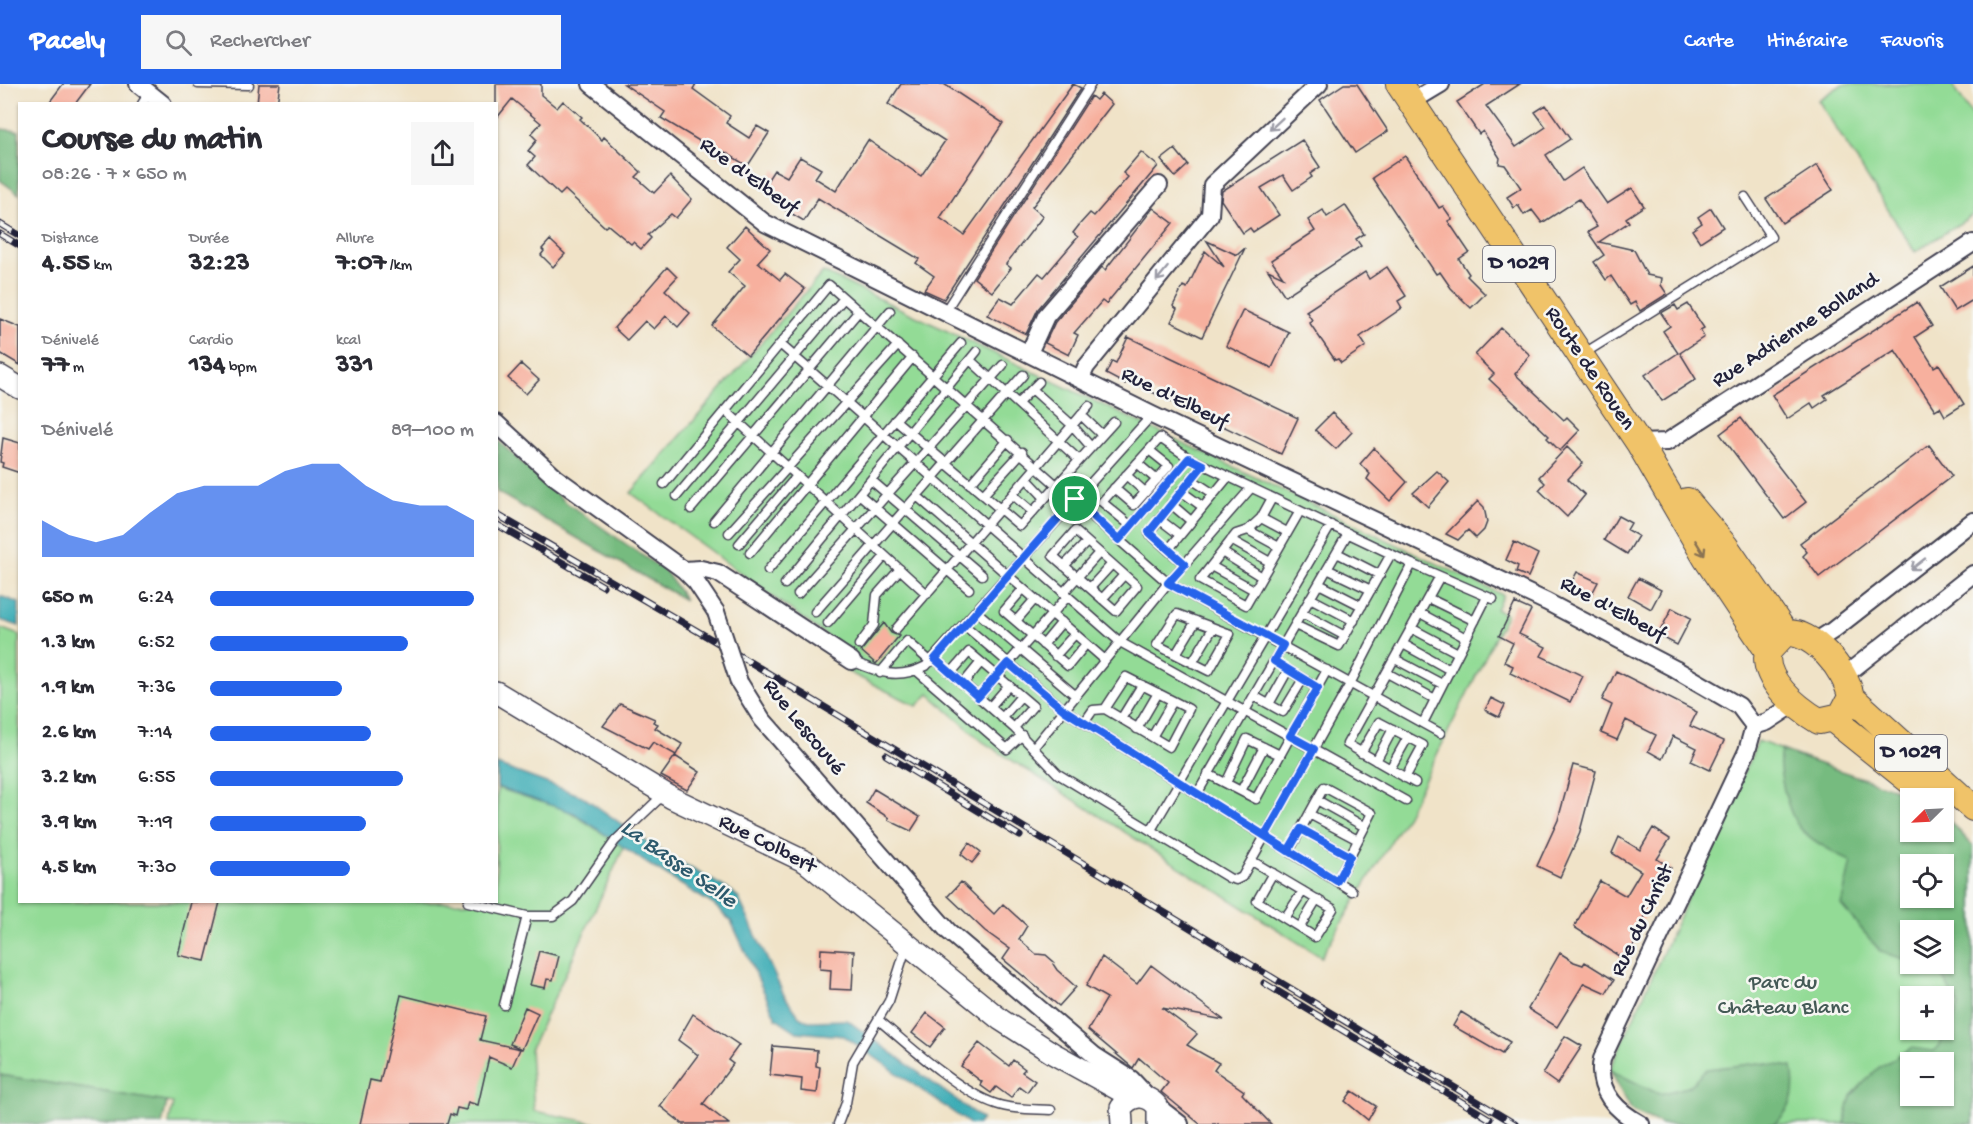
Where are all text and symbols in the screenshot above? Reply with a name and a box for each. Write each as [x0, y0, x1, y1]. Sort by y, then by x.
search box [141, 15, 561, 69]
text: Pacely [30, 26, 105, 59]
icon: search [162, 26, 195, 59]
text: Rechercher [210, 29, 310, 55]
text: Carte [1684, 30, 1734, 55]
text: Itinéraire [1767, 30, 1848, 55]
text: Favoris [1881, 30, 1943, 55]
one-way arrow [1269, 117, 1284, 131]
text: Course du matin [42, 122, 262, 160]
button: share [411, 122, 474, 185]
street label: Rue d'Elbeuf [694, 133, 804, 223]
text: 08:26 · 7 × 650 m [42, 164, 187, 187]
text: Distance [42, 230, 99, 249]
text: Durée [189, 230, 229, 249]
text: Allure [336, 230, 374, 249]
road number: D 1029 [1483, 246, 1555, 282]
text: 4.55 [42, 249, 90, 280]
text: 32:23 [189, 249, 250, 280]
text: 7:07 [336, 249, 386, 280]
text: km [90, 257, 112, 276]
text: /km [386, 257, 412, 276]
one-way arrow [1155, 266, 1168, 282]
street label: Rue Adrienne Bolland [1708, 266, 1886, 395]
street label: Route de Rouen [1538, 302, 1640, 436]
text: Dénivelé [42, 332, 99, 351]
text: Cardio [189, 332, 233, 351]
text: kcal [336, 332, 361, 351]
text: 77 [42, 351, 69, 382]
text: 134 [189, 351, 225, 382]
text: 331 [336, 351, 374, 382]
text: m [69, 359, 84, 378]
text: bpm [225, 359, 257, 378]
street label: Rue d'Elbeuf [1116, 362, 1234, 437]
text: Dénivelé [42, 420, 113, 443]
text: 89–100 m [391, 420, 474, 443]
pin [1049, 473, 1100, 524]
icon: arrive [1058, 482, 1091, 515]
one-way arrow [1695, 539, 1707, 556]
one-way arrow [1911, 558, 1927, 570]
street label: Rue d'Elbeuf [1555, 571, 1671, 650]
text: 650 m [42, 587, 93, 610]
text: 6:24 [138, 587, 174, 610]
text: 1.3 km [42, 632, 95, 655]
text: 6:52 [138, 632, 175, 655]
street label: Rue Lescouvé [756, 675, 850, 782]
text: 1.9 km [42, 677, 94, 700]
text: 7:36 [138, 677, 175, 700]
text: 2.6 km [42, 722, 96, 745]
text: 7:14 [138, 722, 172, 745]
road number: D 1029 [1875, 735, 1947, 771]
text: 3.2 km [42, 767, 96, 790]
text: 6:55 [138, 767, 175, 790]
north arrow [1900, 788, 1954, 842]
map controls [1900, 788, 1954, 1106]
street label: Rue Colbert [714, 809, 822, 882]
text: 3.9 km [42, 812, 97, 835]
text: 7:19 [138, 812, 173, 835]
water label: La Basse Selle [614, 814, 743, 917]
button: locate [1900, 854, 1954, 908]
text: 4.5 km [42, 857, 96, 880]
text: 7:30 [138, 857, 176, 880]
street label: Rue du Christ [1606, 859, 1681, 981]
button: layers [1900, 920, 1954, 974]
park label: Parc du Château Blanc [1718, 971, 1850, 1022]
button: + [1900, 986, 1954, 1040]
button: − [1900, 1052, 1954, 1106]

